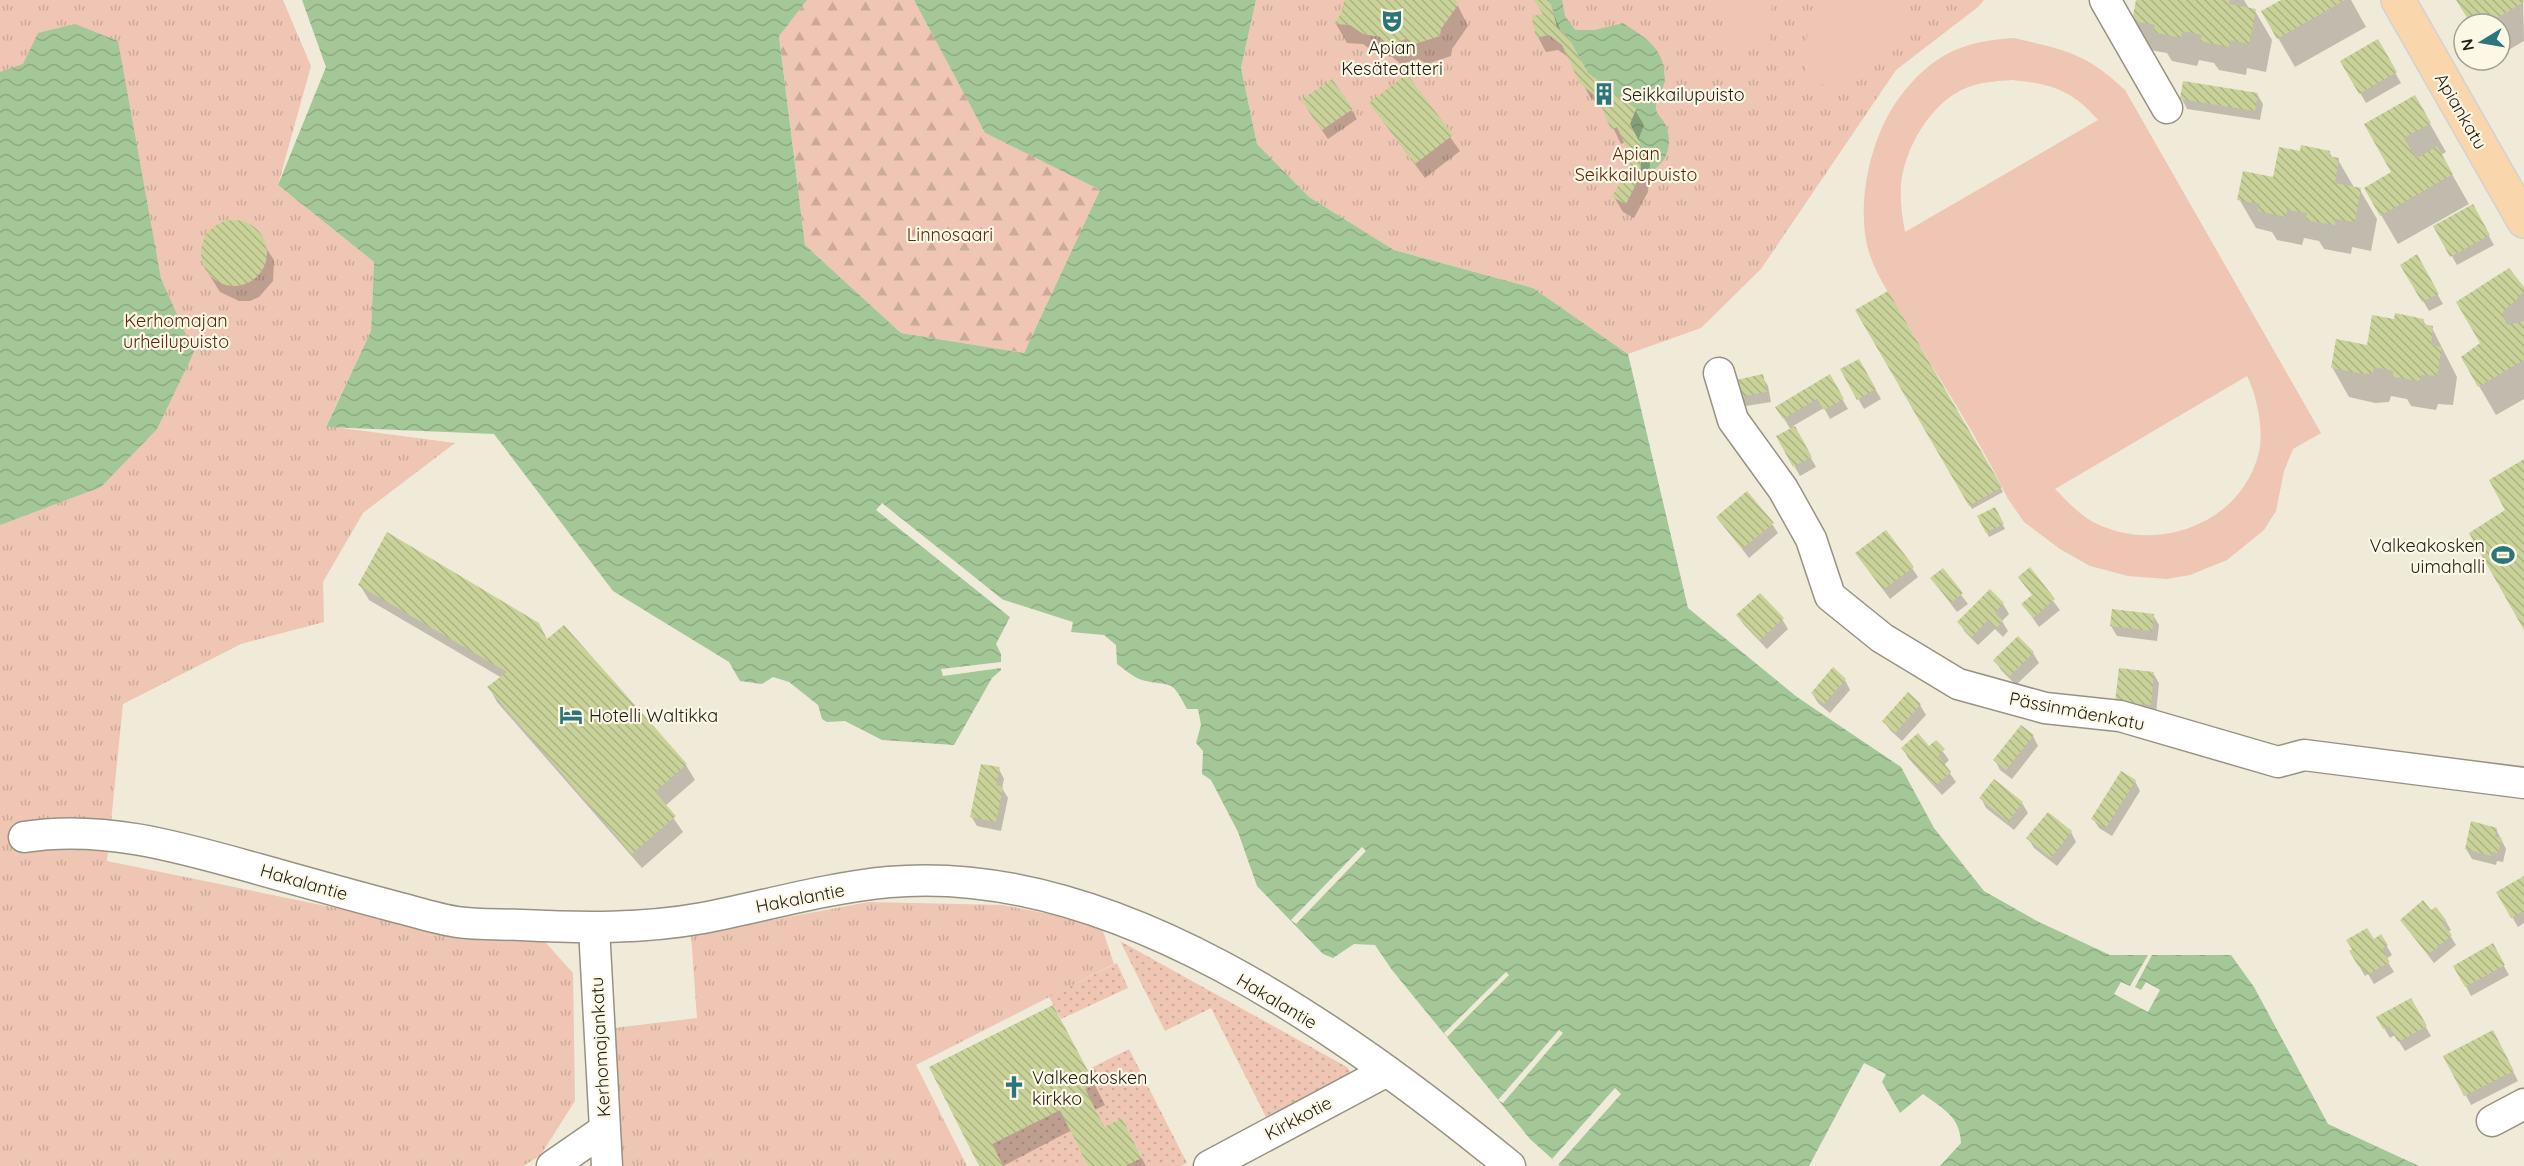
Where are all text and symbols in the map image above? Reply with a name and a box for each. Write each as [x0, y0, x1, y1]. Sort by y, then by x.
theatre icon: Apian Kesäteatteri [1379, 8, 1405, 34]
north arrow [2452, 12, 2512, 72]
place label: Apian Kesäteatteri [1341, 36, 1443, 80]
text: N [2456, 37, 2478, 53]
street label: Apiankatu [2430, 69, 2492, 153]
building icon: Seikkailupuisto [1591, 81, 1617, 107]
place label: Seikkailupuisto [1622, 83, 1745, 106]
park label: Apian Seikkailupuisto [1575, 142, 1697, 186]
park label: Linnosaari [907, 223, 993, 246]
park label: Kerhomajan urheilupuisto [123, 309, 229, 353]
place label: Valkeakosken uimahalli [2369, 534, 2485, 578]
sports icon: Valkeakosken uimahalli [2490, 542, 2516, 568]
street label: Pässinmäenkatu [2007, 687, 2147, 735]
hotel icon: Hotelli Waltikka [558, 702, 584, 728]
place label: Hotelli Waltikka [589, 704, 718, 727]
street label: Hakalantie [258, 859, 350, 905]
street label: Hakalantie [754, 878, 846, 918]
street label: Hakalantie [1233, 968, 1321, 1034]
street label: Kerhomajankatu [585, 976, 615, 1118]
place label: Valkeakosken kirkko [1032, 1066, 1148, 1110]
church icon: Valkeakosken kirkko [1001, 1074, 1027, 1100]
street label: Kirkkotie [1261, 1091, 1335, 1145]

